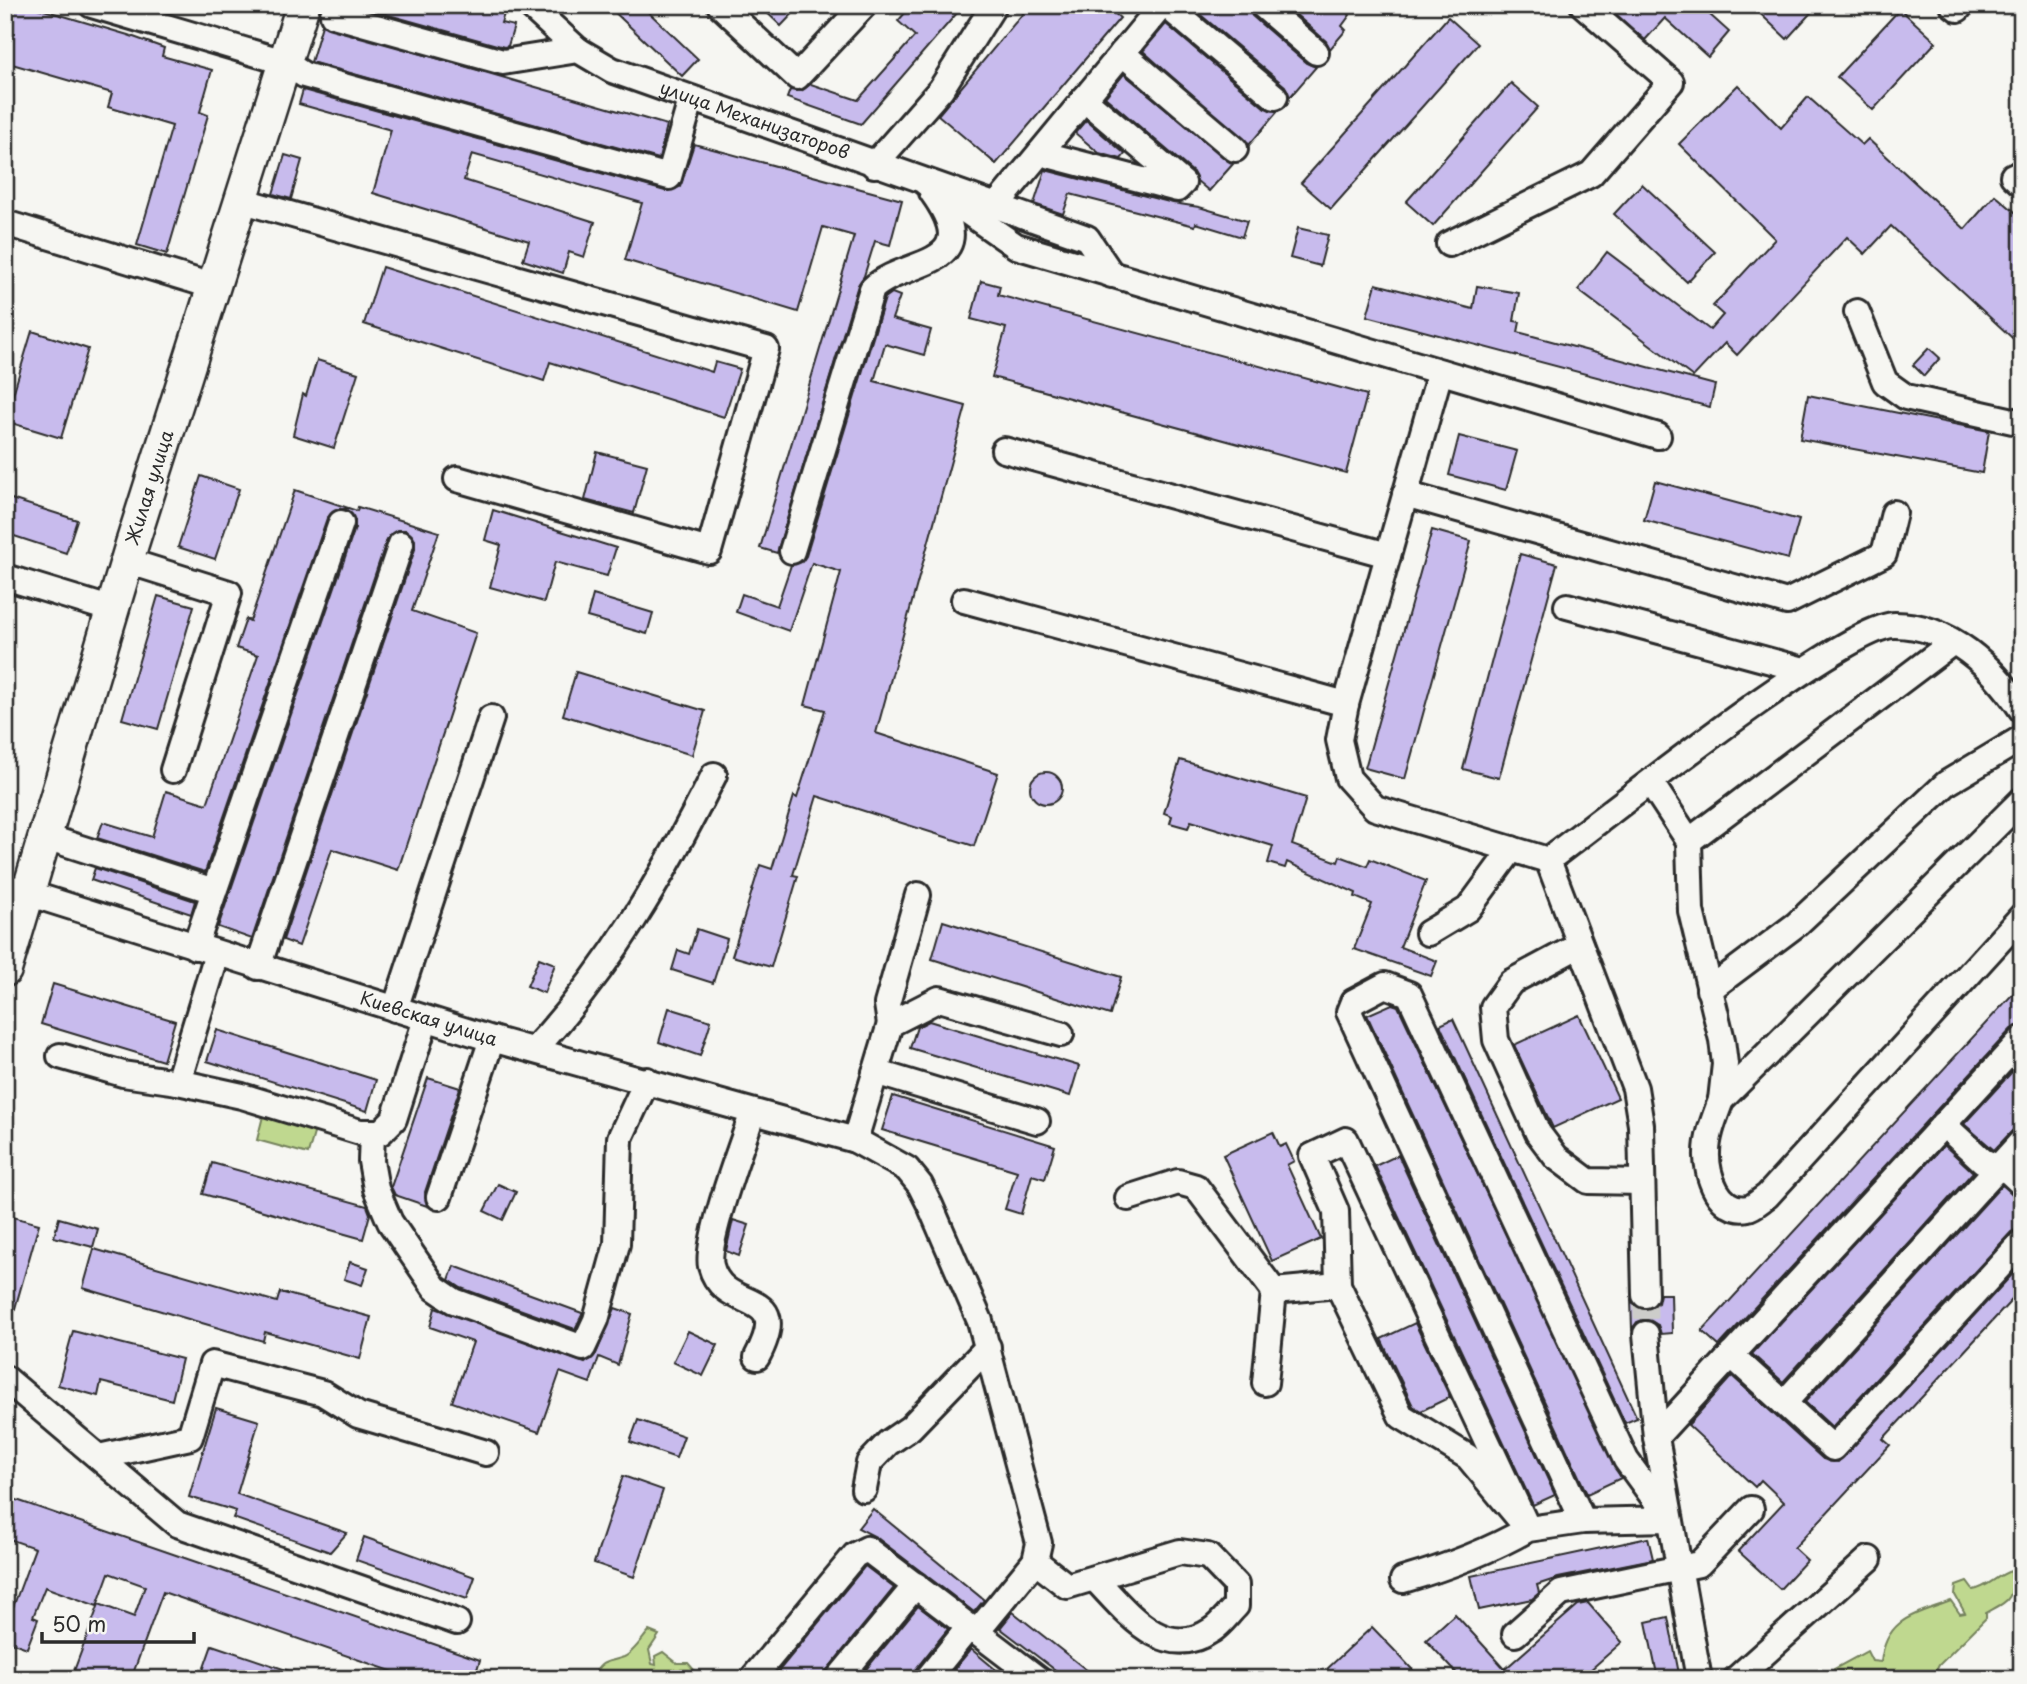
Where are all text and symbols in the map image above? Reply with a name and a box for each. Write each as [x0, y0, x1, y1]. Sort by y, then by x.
street label: улица Механизаторов [656, 73, 853, 165]
street label: Жилая улица [117, 426, 180, 548]
street label: Киевская улица [357, 983, 502, 1052]
scale bar [42, 1600, 194, 1644]
text: 50 m [52, 1607, 106, 1639]

